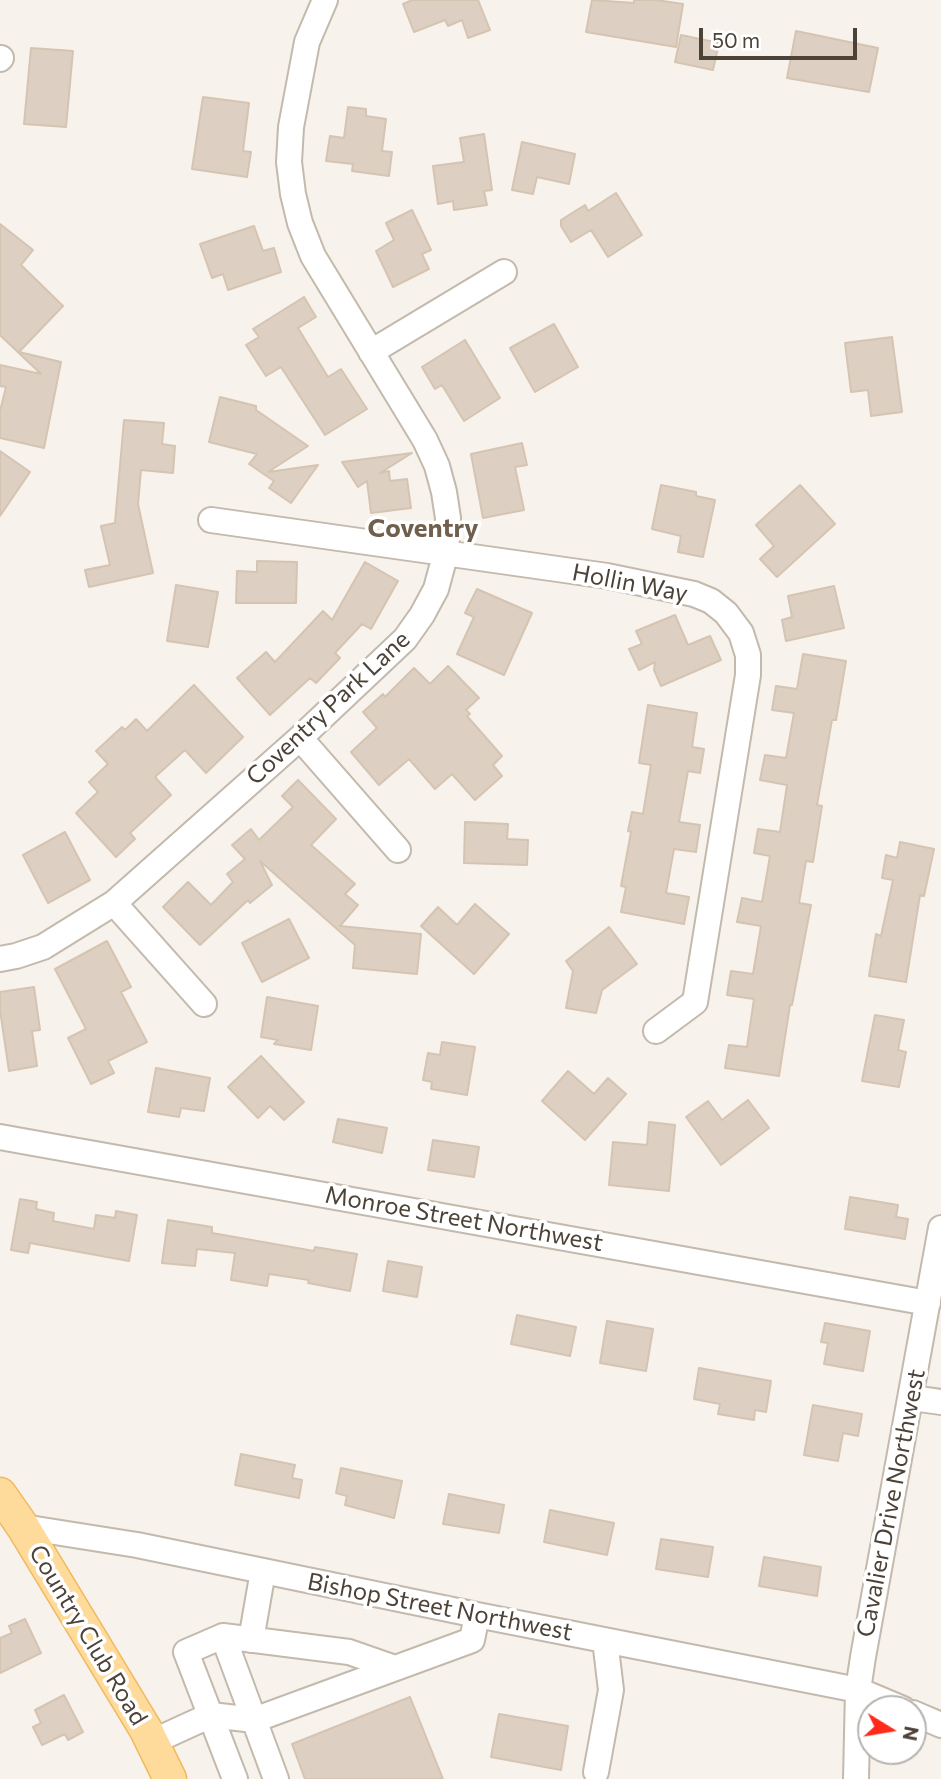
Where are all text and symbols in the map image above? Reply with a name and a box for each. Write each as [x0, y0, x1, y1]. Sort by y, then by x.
scale bar [703, 14, 860, 58]
text: 50 m [712, 27, 760, 52]
district label: Coventry [367, 512, 479, 544]
street label: Hollin Way [570, 558, 690, 608]
street label: Coventry Park Lane [240, 625, 416, 791]
street label: Monroe Street Northwest [323, 1180, 605, 1258]
street label: Cavalier Drive Northwest [851, 1367, 931, 1639]
street label: Country Club Road [23, 1540, 153, 1730]
street label: Bishop Street Northwest [305, 1567, 575, 1647]
north arrow [857, 1695, 927, 1765]
text: N [898, 1725, 924, 1743]

